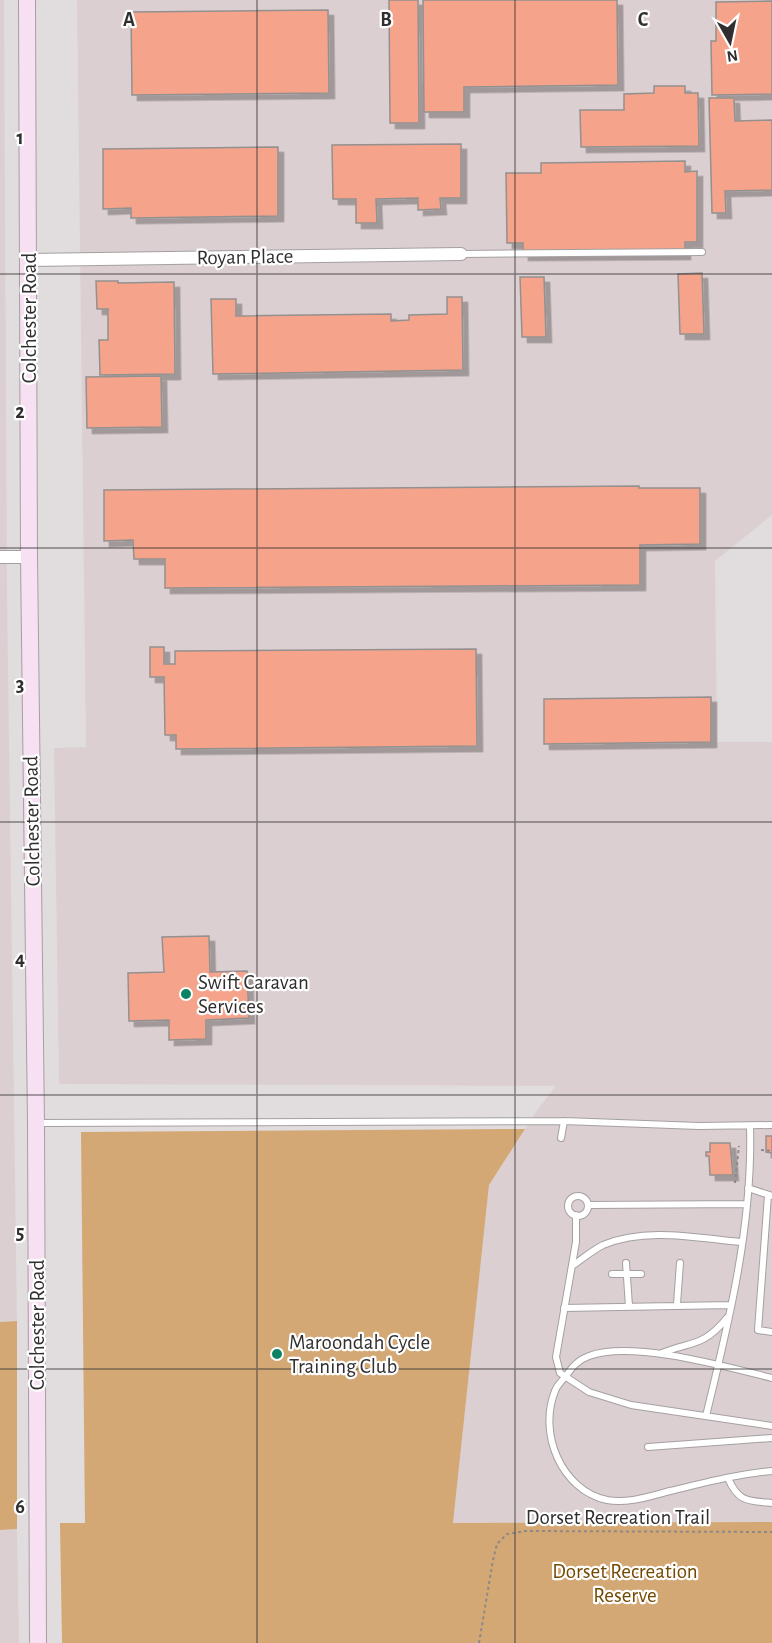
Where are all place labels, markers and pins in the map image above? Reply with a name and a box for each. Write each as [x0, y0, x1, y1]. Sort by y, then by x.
place label: Swift Caravan Services [198, 972, 309, 1017]
marker: Swift Caravan Services [179, 987, 193, 1001]
place label: Maroondah Cycle Training Club [289, 1332, 430, 1377]
marker: Maroondah Cycle Training Club [270, 1347, 284, 1361]

